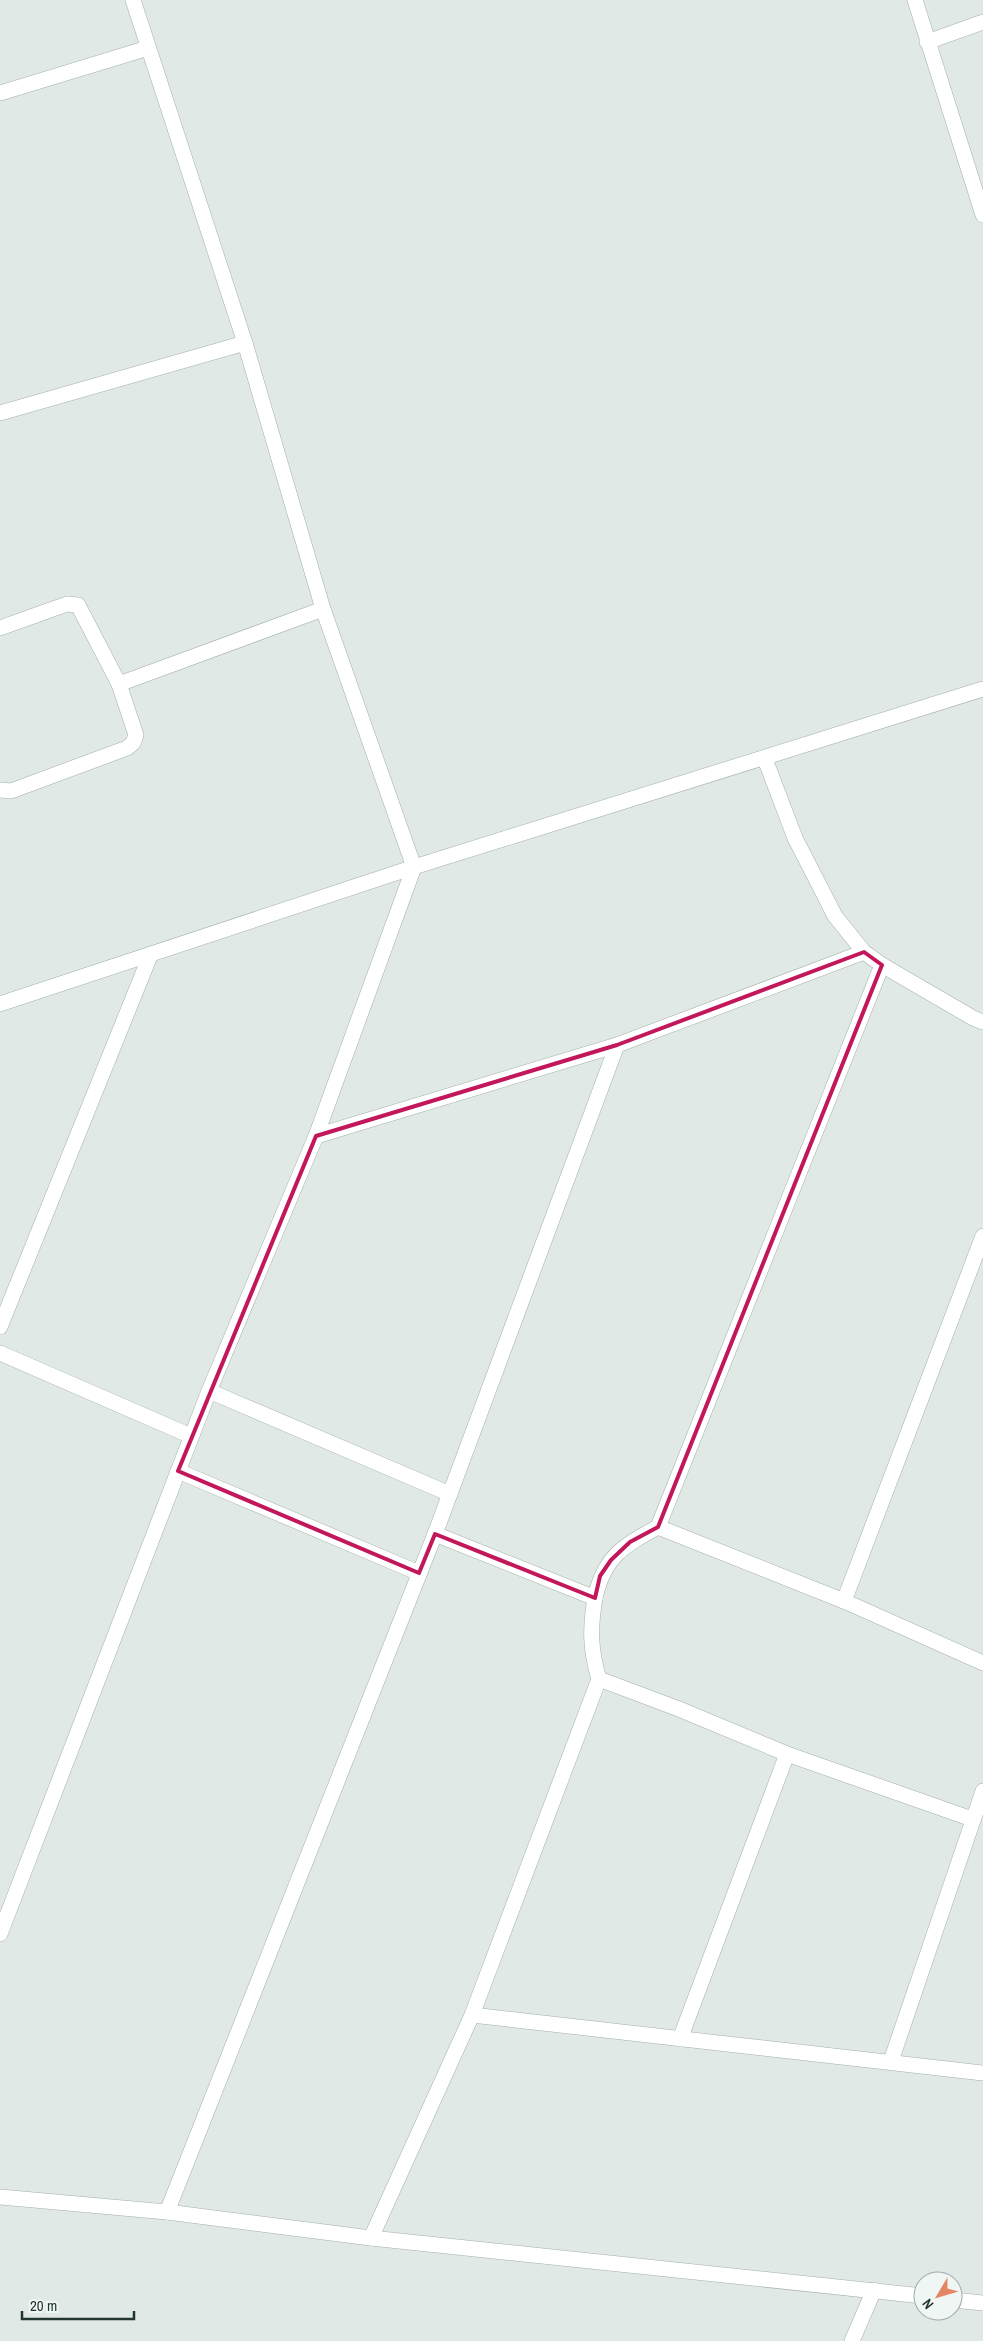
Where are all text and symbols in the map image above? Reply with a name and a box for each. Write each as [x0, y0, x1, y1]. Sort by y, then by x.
north arrow [913, 2271, 963, 2321]
scale bar [22, 2288, 135, 2320]
text: 20 m [30, 2295, 57, 2316]
text: N [918, 2295, 937, 2313]

